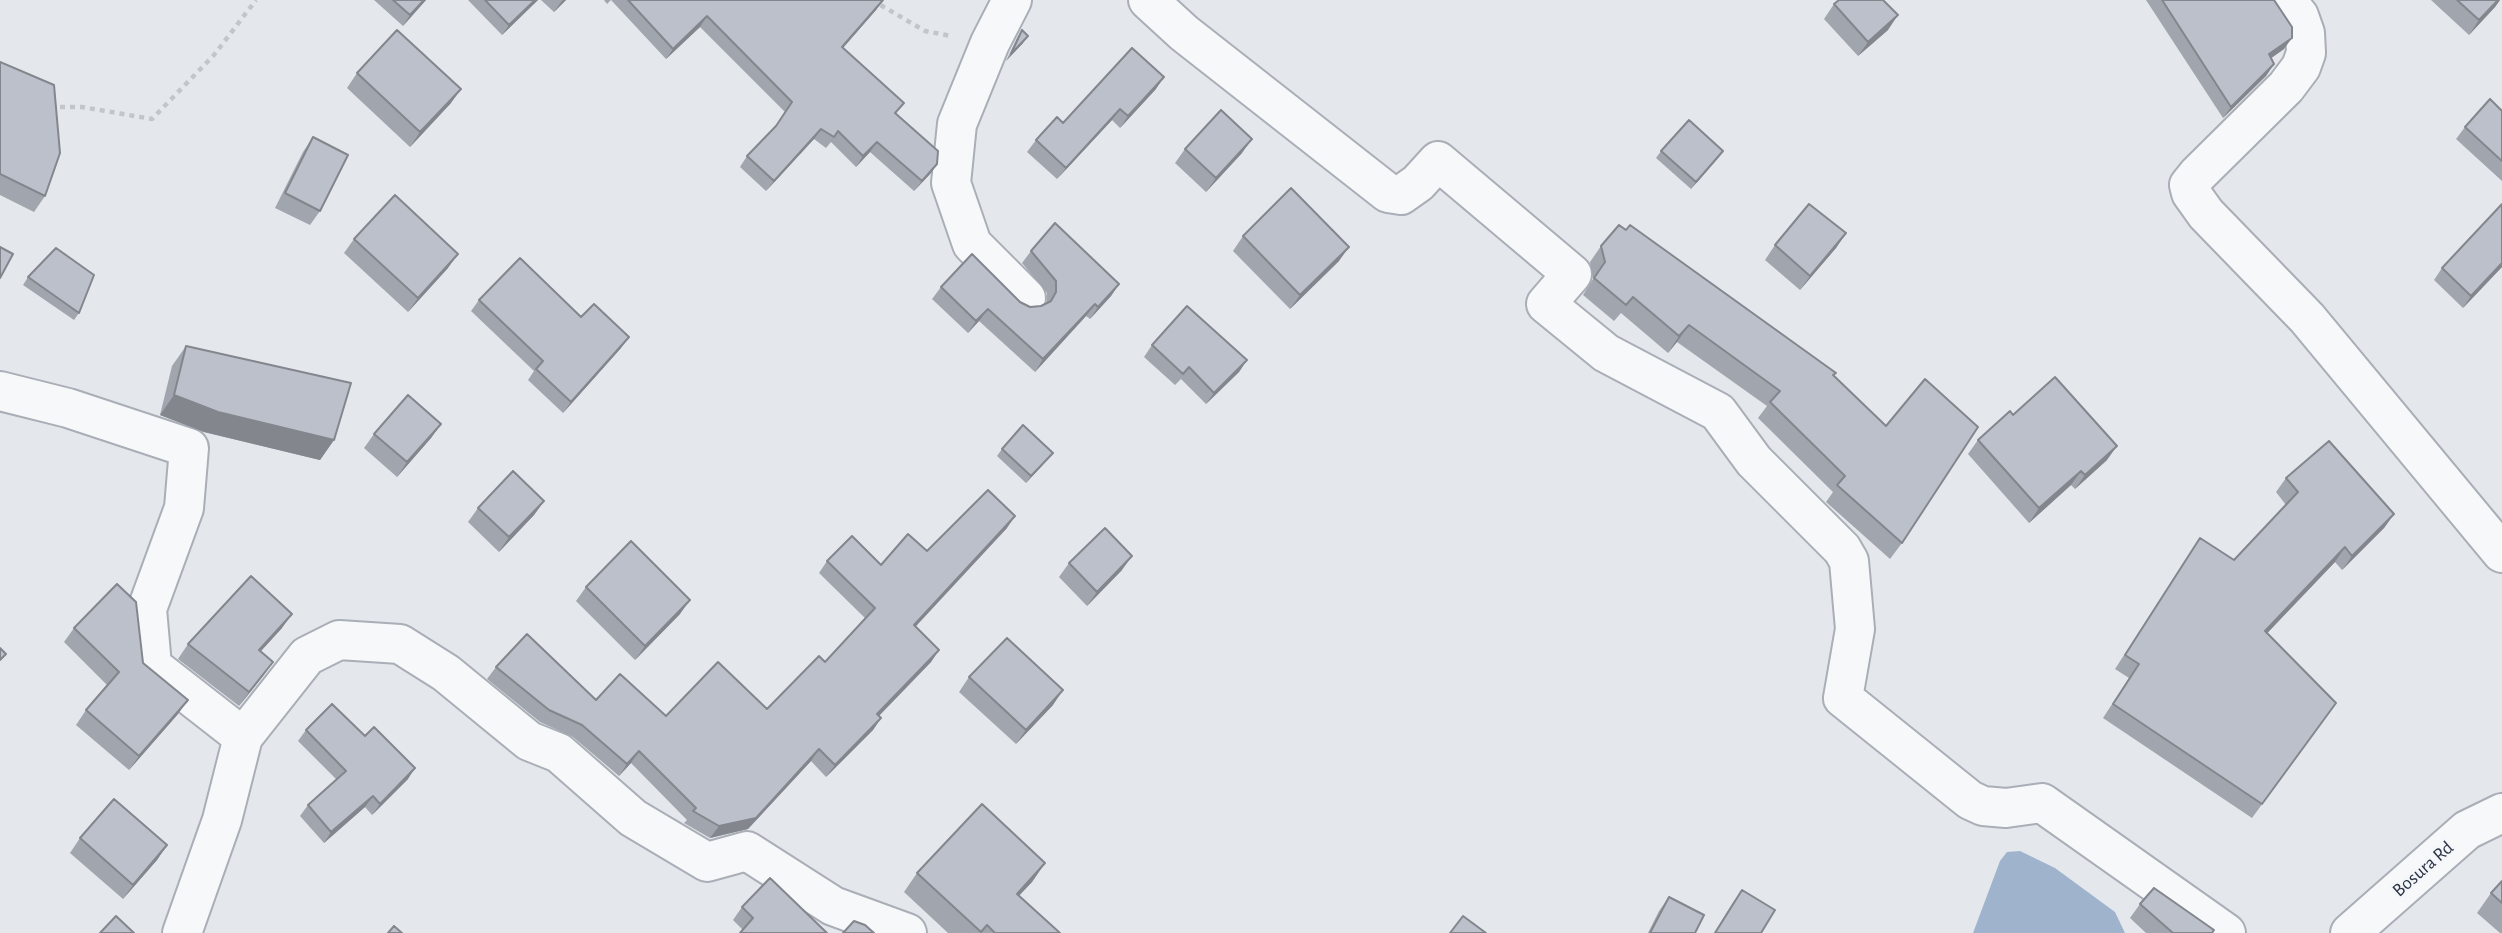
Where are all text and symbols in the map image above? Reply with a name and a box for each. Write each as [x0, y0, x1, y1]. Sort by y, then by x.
street label: Bosura Rd [2388, 836, 2458, 902]

